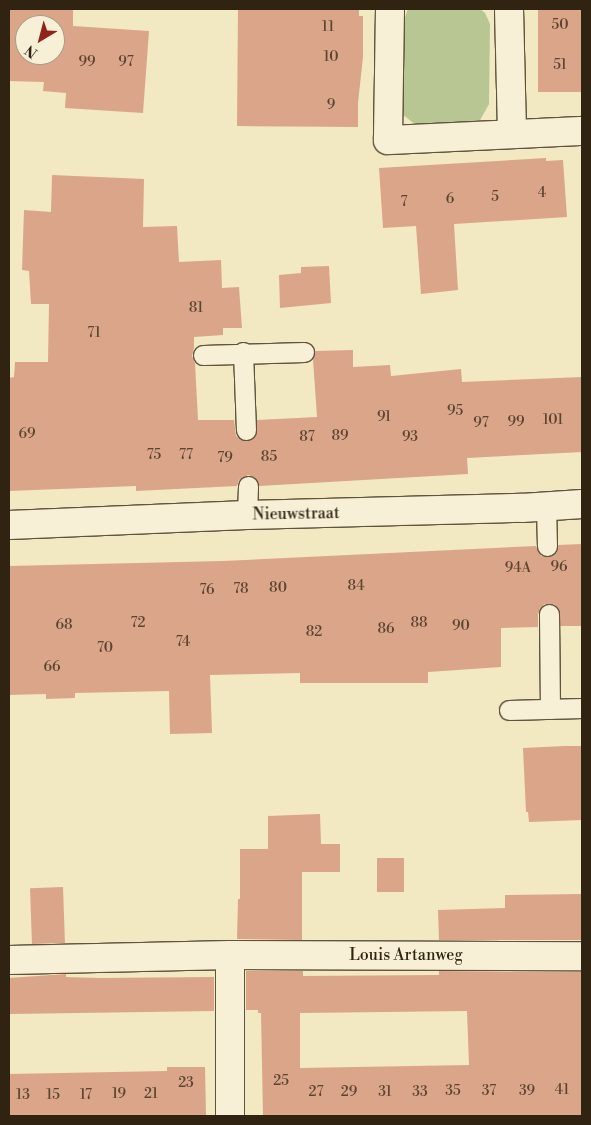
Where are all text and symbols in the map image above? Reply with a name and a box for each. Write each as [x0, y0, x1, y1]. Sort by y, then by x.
north arrow [15, 15, 65, 65]
house number: 50 [552, 17, 568, 33]
house number: 11 [322, 19, 334, 35]
text: N [22, 41, 41, 62]
house number: 10 [324, 49, 338, 65]
house number: 99 [79, 54, 95, 70]
house number: 97 [118, 54, 134, 70]
house number: 51 [553, 57, 567, 73]
house number: 9 [327, 97, 335, 113]
house number: 4 [538, 185, 546, 201]
house number: 5 [491, 189, 499, 205]
house number: 6 [446, 191, 454, 207]
house number: 7 [400, 194, 408, 210]
house number: 81 [189, 300, 203, 316]
house number: 71 [87, 325, 101, 341]
house number: 95 [447, 403, 463, 419]
house number: 91 [377, 409, 391, 425]
house number: 101 [543, 412, 563, 428]
house number: 99 [508, 414, 524, 430]
house number: 97 [473, 415, 489, 431]
house number: 69 [19, 426, 35, 442]
house number: 89 [331, 428, 349, 444]
house number: 87 [299, 429, 315, 445]
house number: 93 [402, 429, 418, 445]
house number: 75 [147, 447, 161, 463]
house number: 77 [179, 447, 193, 463]
house number: 85 [261, 449, 277, 465]
house number: 79 [217, 450, 233, 466]
street label: Nieuwstraat [252, 504, 340, 524]
house number: 96 [551, 559, 567, 575]
house number: 94A [505, 560, 531, 576]
house number: 84 [347, 578, 365, 594]
house number: 80 [269, 580, 287, 596]
house number: 78 [233, 581, 249, 597]
house number: 76 [199, 582, 215, 598]
house number: 72 [131, 615, 145, 631]
house number: 88 [410, 615, 428, 631]
house number: 68 [55, 617, 73, 633]
house number: 90 [452, 618, 470, 634]
house number: 86 [377, 621, 395, 637]
house number: 82 [306, 624, 322, 640]
house number: 74 [176, 634, 190, 650]
house number: 70 [97, 640, 113, 656]
house number: 66 [44, 659, 60, 675]
street label: Louis Artanweg [349, 945, 463, 965]
house number: 25 [273, 1073, 289, 1089]
house number: 23 [178, 1075, 194, 1091]
house number: 41 [555, 1082, 569, 1098]
house number: 35 [445, 1083, 461, 1099]
house number: 37 [482, 1083, 496, 1099]
house number: 39 [519, 1083, 535, 1099]
house number: 27 [309, 1084, 323, 1100]
house number: 29 [341, 1084, 357, 1100]
house number: 31 [378, 1084, 392, 1100]
house number: 33 [412, 1084, 428, 1100]
house number: 19 [112, 1086, 126, 1102]
house number: 21 [144, 1086, 158, 1102]
house number: 13 [16, 1087, 30, 1103]
house number: 15 [46, 1087, 60, 1103]
house number: 17 [80, 1087, 92, 1103]

